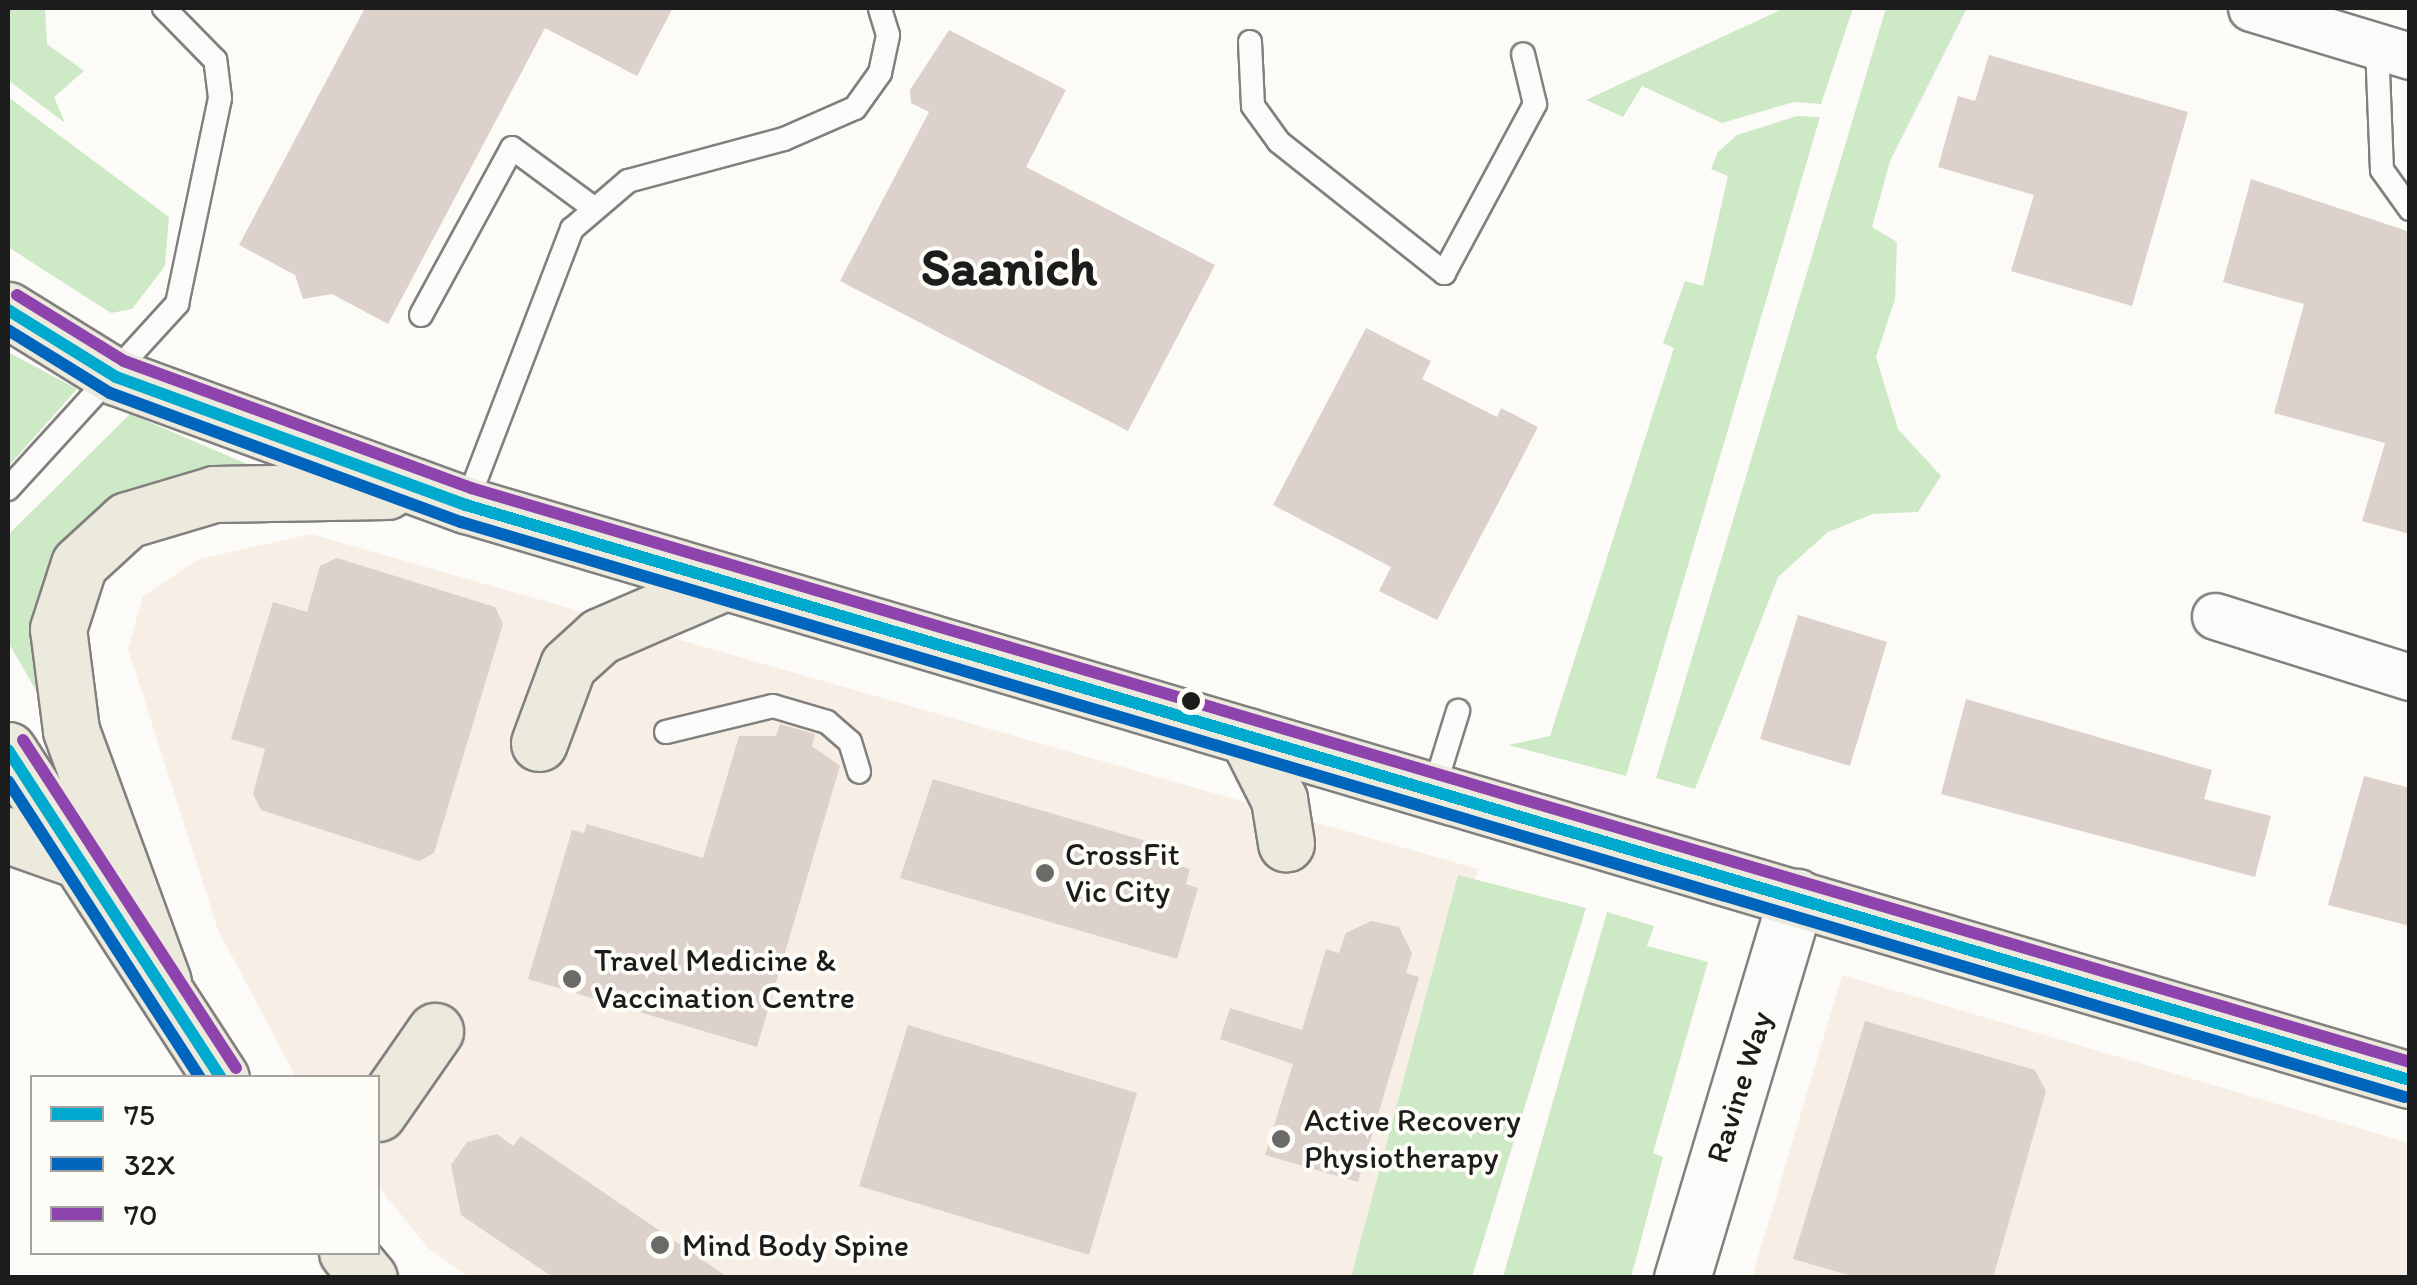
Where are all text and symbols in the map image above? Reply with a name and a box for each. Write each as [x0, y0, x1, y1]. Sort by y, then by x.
district label: Saanich [921, 237, 1097, 299]
unlabelled marker [1181, 691, 1201, 711]
place label: CrossFit Vic City [1065, 836, 1180, 911]
marker: CrossFit Vic City [1034, 862, 1056, 884]
place label: Travel Medicine & Vaccination Centre [594, 942, 855, 1017]
marker: Travel Medicine & Vaccination Centre [559, 966, 585, 992]
street label: Ravine Way [1698, 1007, 1780, 1167]
legend [30, 1075, 380, 1255]
text: 75 [124, 1096, 155, 1133]
place label: Active Recovery Physiotherapy [1304, 1102, 1520, 1177]
marker: Active Recovery Physiotherapy [1268, 1126, 1294, 1152]
text: 32X [124, 1146, 175, 1183]
text: 70 [124, 1196, 157, 1233]
place label: Mind Body Spine [682, 1226, 910, 1264]
marker: Mind Body Spine [647, 1232, 673, 1258]

